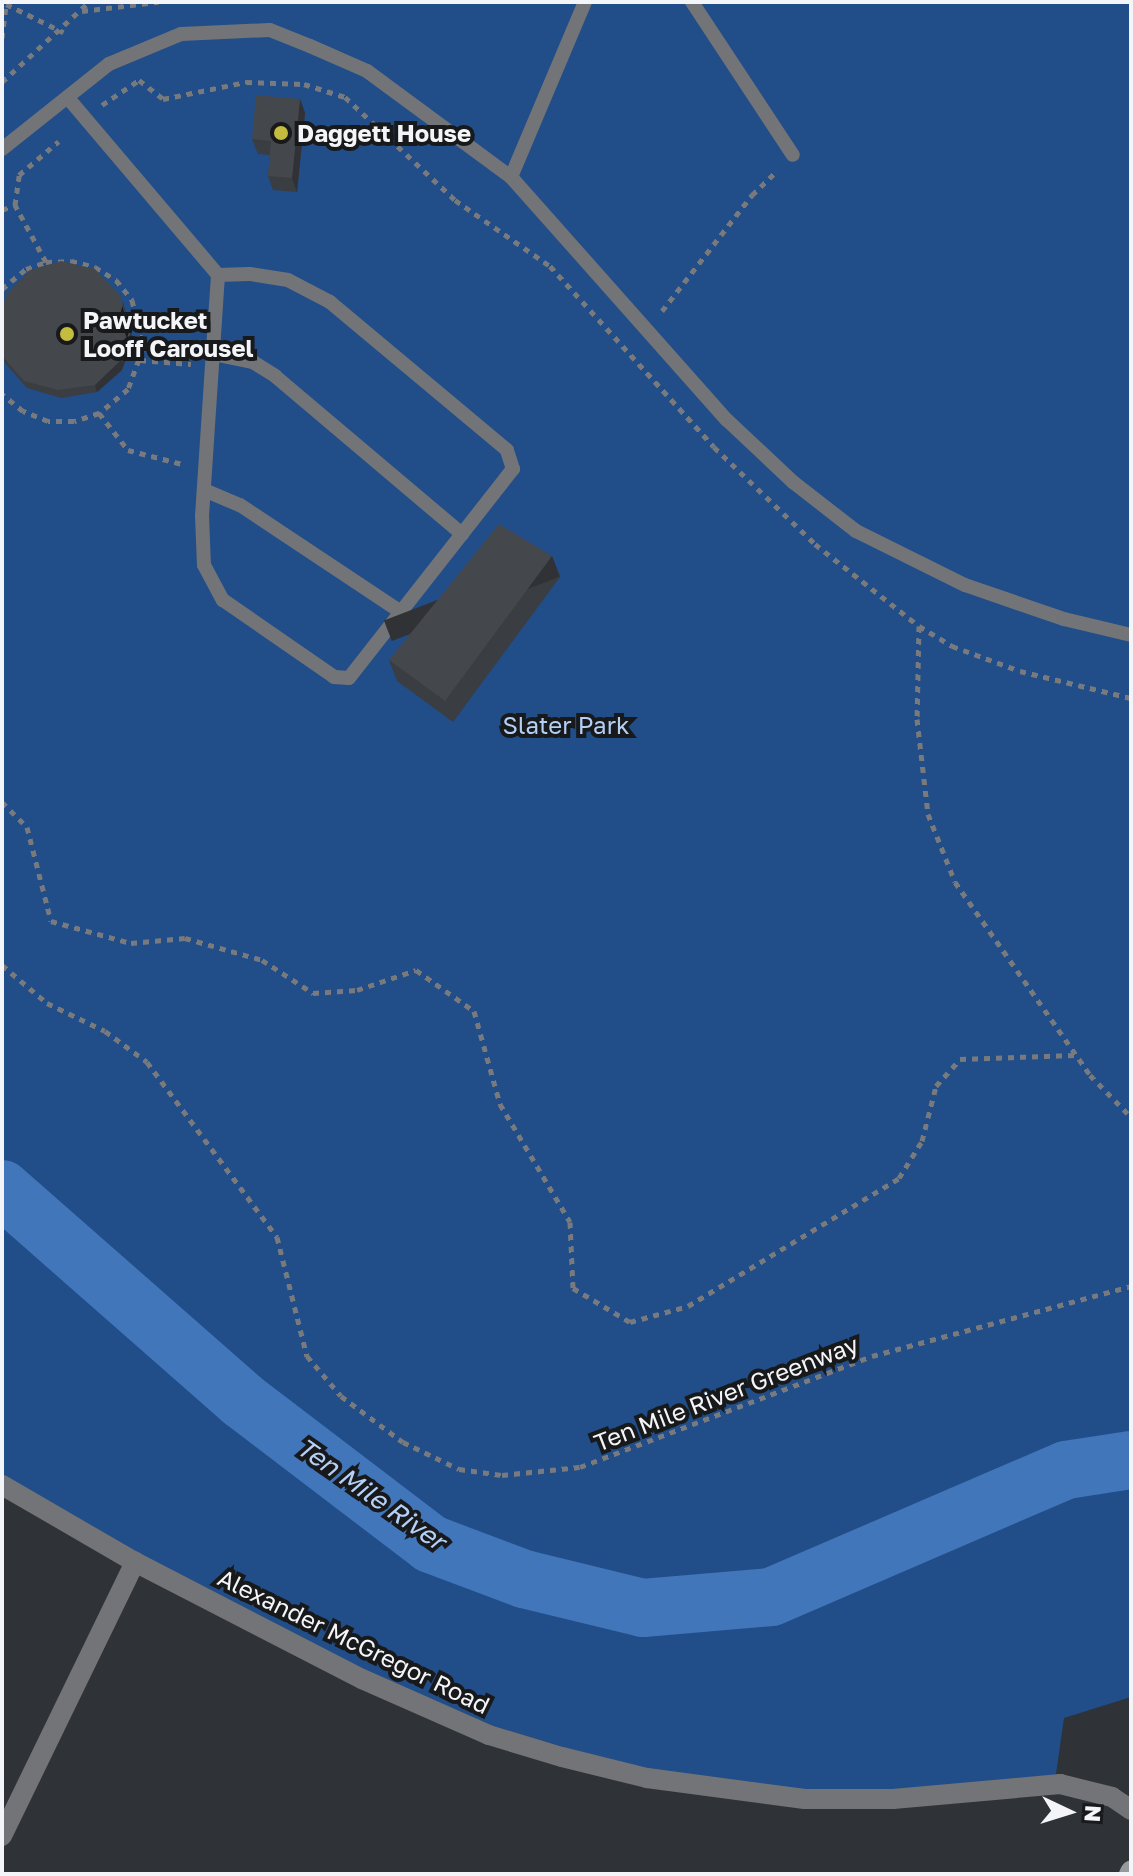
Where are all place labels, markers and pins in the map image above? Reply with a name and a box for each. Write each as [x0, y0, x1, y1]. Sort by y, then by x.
place label: Daggett House [297, 119, 471, 147]
marker: Daggett House [272, 124, 290, 142]
place label: Pawtucket Looff Carousel [83, 306, 254, 362]
marker: Pawtucket Looff Carousel [58, 325, 76, 343]

